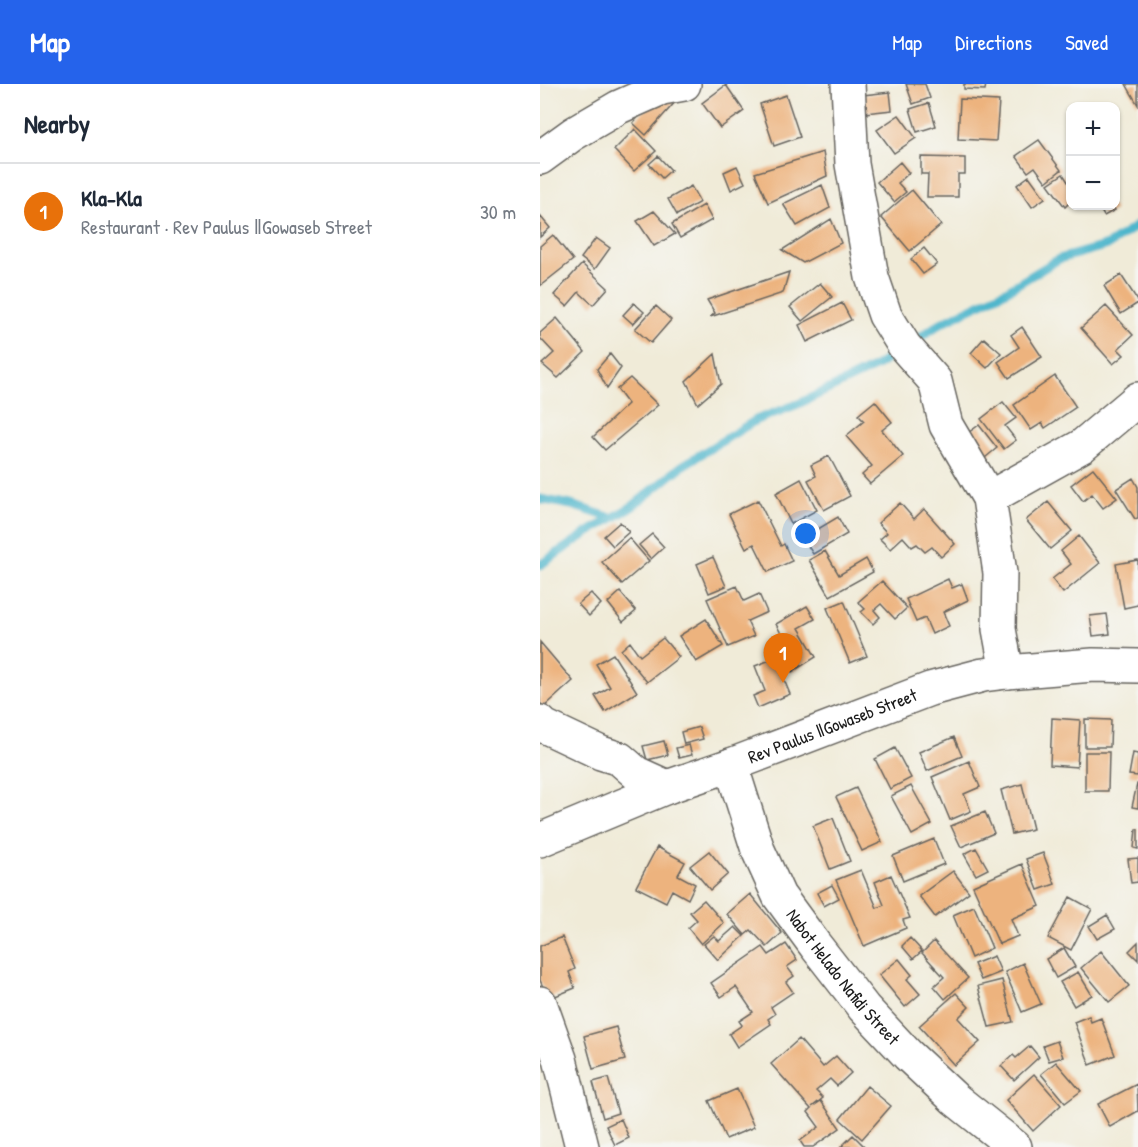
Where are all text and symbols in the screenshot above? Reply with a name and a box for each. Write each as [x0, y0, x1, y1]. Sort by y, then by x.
text: Map [30, 23, 70, 61]
text: Map [892, 28, 922, 57]
text: Directions [955, 28, 1032, 57]
text: Saved [1065, 28, 1108, 57]
map controls [1066, 102, 1120, 210]
button: + [1066, 102, 1120, 156]
text: Nearby [24, 106, 90, 141]
button: − [1066, 156, 1120, 210]
text: Kla-Kla [81, 183, 142, 213]
text: 1 [40, 198, 47, 225]
text: 30 m [480, 198, 516, 225]
text: Restaurant · Rev Paulus ǁGowaseb Street [81, 213, 372, 240]
your location [791, 519, 820, 548]
pin: 1 [764, 634, 802, 683]
street label: Rev Paulus ǁGowaseb Street [744, 682, 921, 769]
street label: Nabot Helado Nafidi Street [781, 904, 906, 1051]

